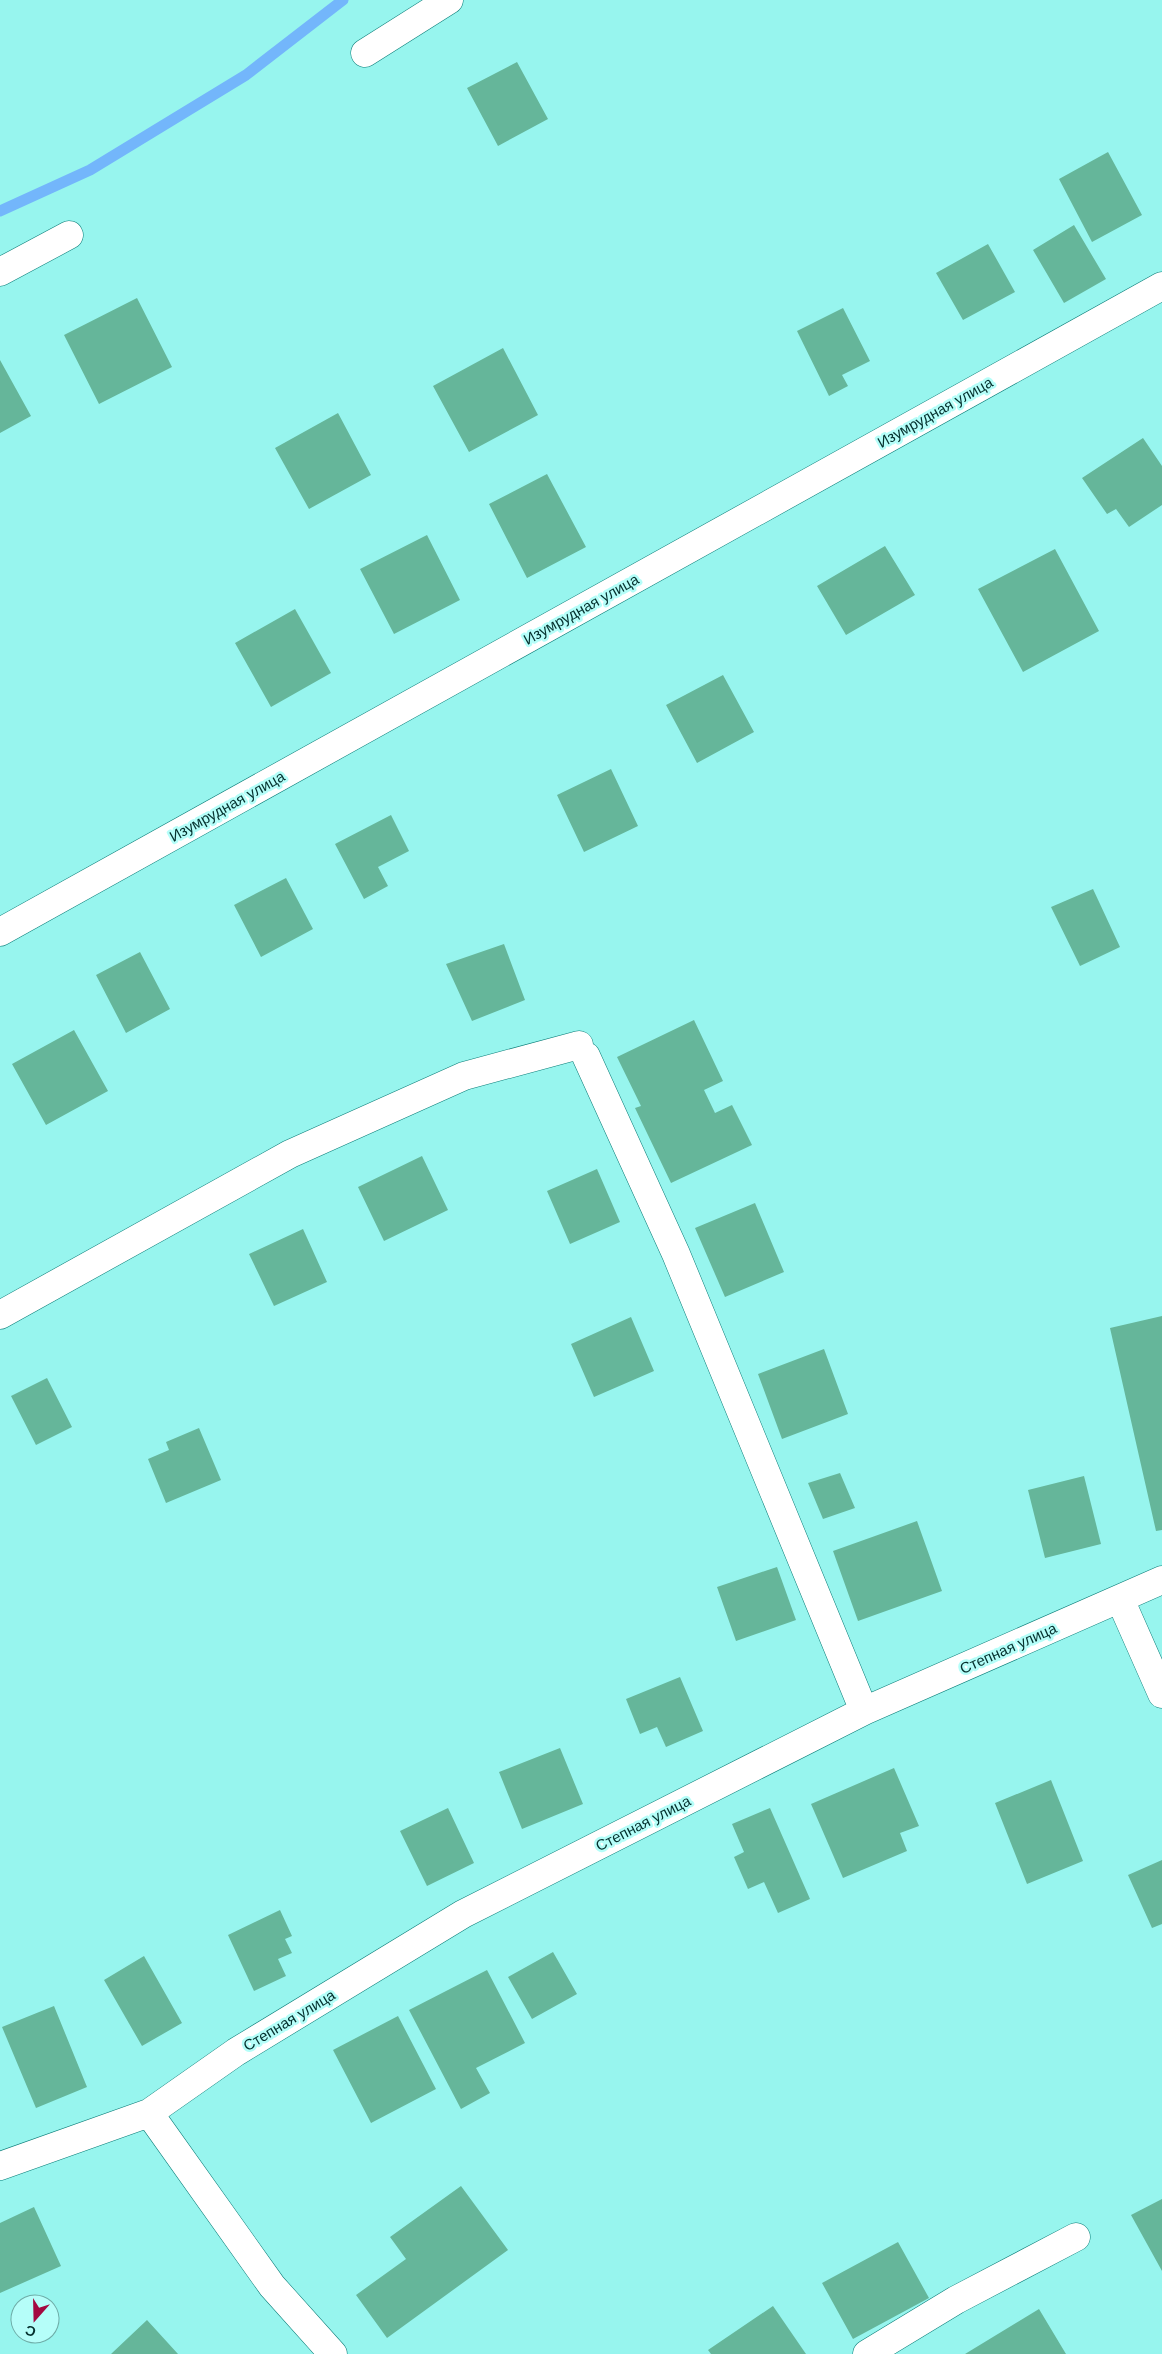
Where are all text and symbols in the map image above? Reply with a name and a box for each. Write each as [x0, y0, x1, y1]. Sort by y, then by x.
street label: Изумрудная улица [874, 373, 996, 451]
street label: Изумрудная улица [520, 570, 642, 648]
street label: Изумрудная улица [166, 767, 288, 845]
street label: Степная улица [957, 1619, 1060, 1677]
street label: Степная улица [593, 1791, 694, 1854]
street label: Степная улица [240, 1986, 339, 2054]
north arrow [10, 2294, 60, 2344]
text: С [23, 2322, 38, 2340]

